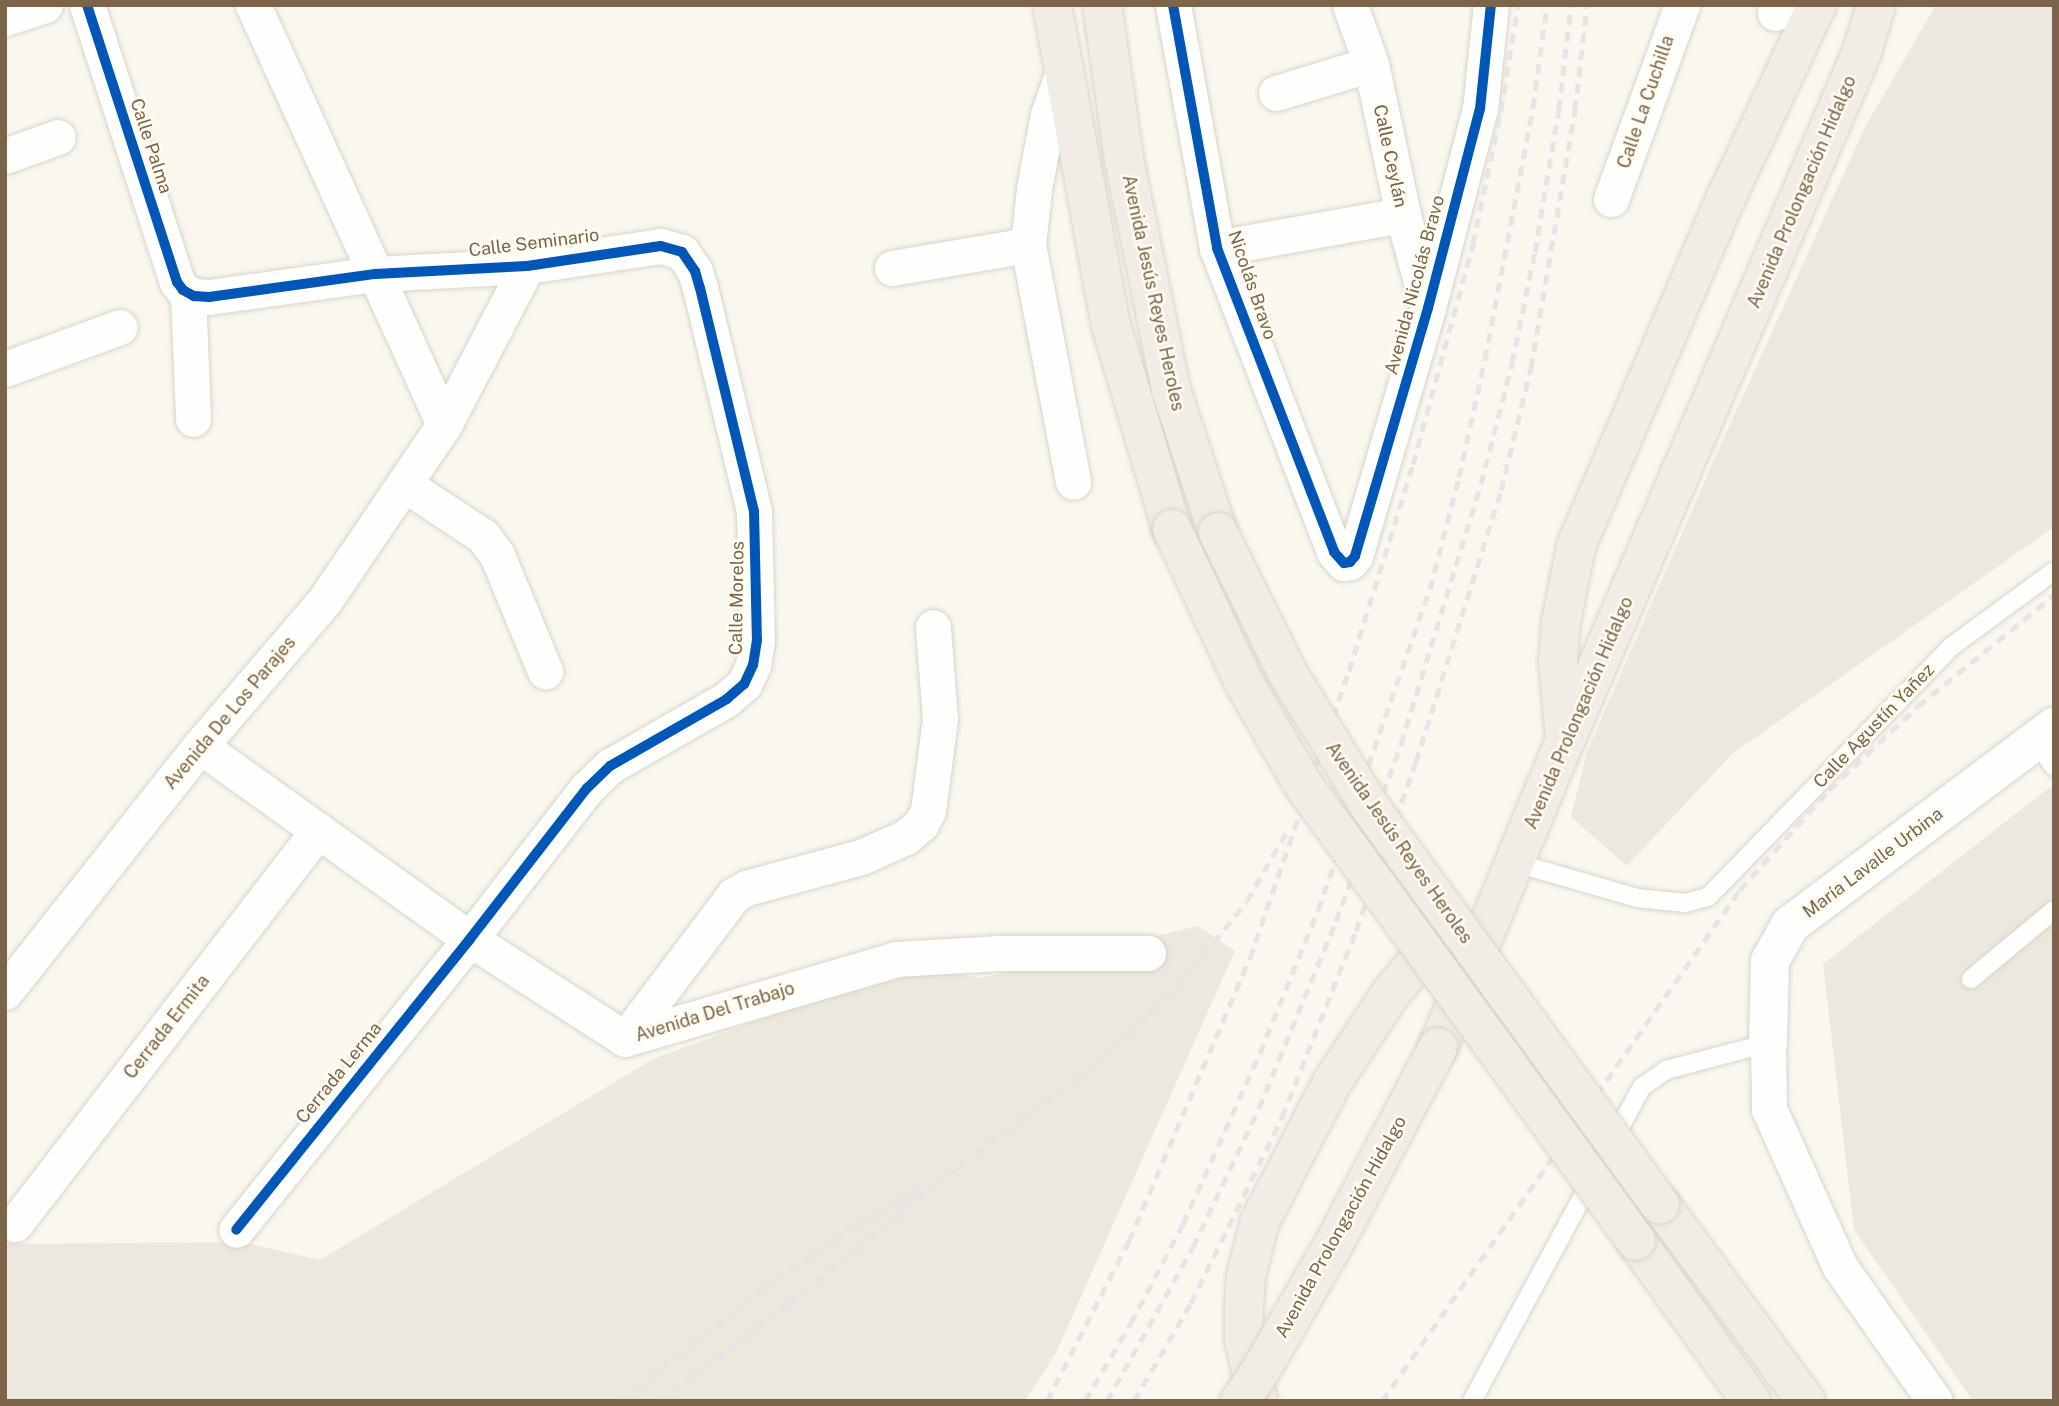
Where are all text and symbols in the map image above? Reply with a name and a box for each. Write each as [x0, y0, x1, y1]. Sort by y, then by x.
street label: Calle La Cuchilla [1613, 33, 1679, 171]
street label: Avenida Prolongación Hidalgo [1743, 73, 1861, 311]
street label: Calle Palma [125, 96, 177, 196]
street label: Calle Ceylán [1369, 103, 1411, 209]
street label: Avenida Jesús Reyes Heroles [1117, 173, 1189, 413]
street label: Avenida Nicolás Bravo [1381, 193, 1449, 377]
street label: Calle Seminario [467, 224, 601, 262]
street label: Nicolás Bravo [1223, 228, 1281, 342]
street label: Calle Morelos [725, 541, 749, 655]
street label: Avenida Prolongación Hidalgo [1520, 594, 1638, 832]
street label: Avenida De Los Parajes [160, 632, 300, 794]
street label: Calle Agustín Yañez [1809, 659, 1939, 793]
street label: Avenida Jesús Reyes Heroles [1321, 738, 1477, 948]
street label: María Lavalle Urbina [1799, 803, 1947, 923]
street label: Cerrada Ermita [120, 971, 214, 1083]
street label: Avenida Del Trabajo [633, 977, 797, 1047]
street label: Cerrada Lerma [292, 1018, 386, 1128]
street label: Avenida Prolongación Hidalgo [1271, 1112, 1411, 1342]

